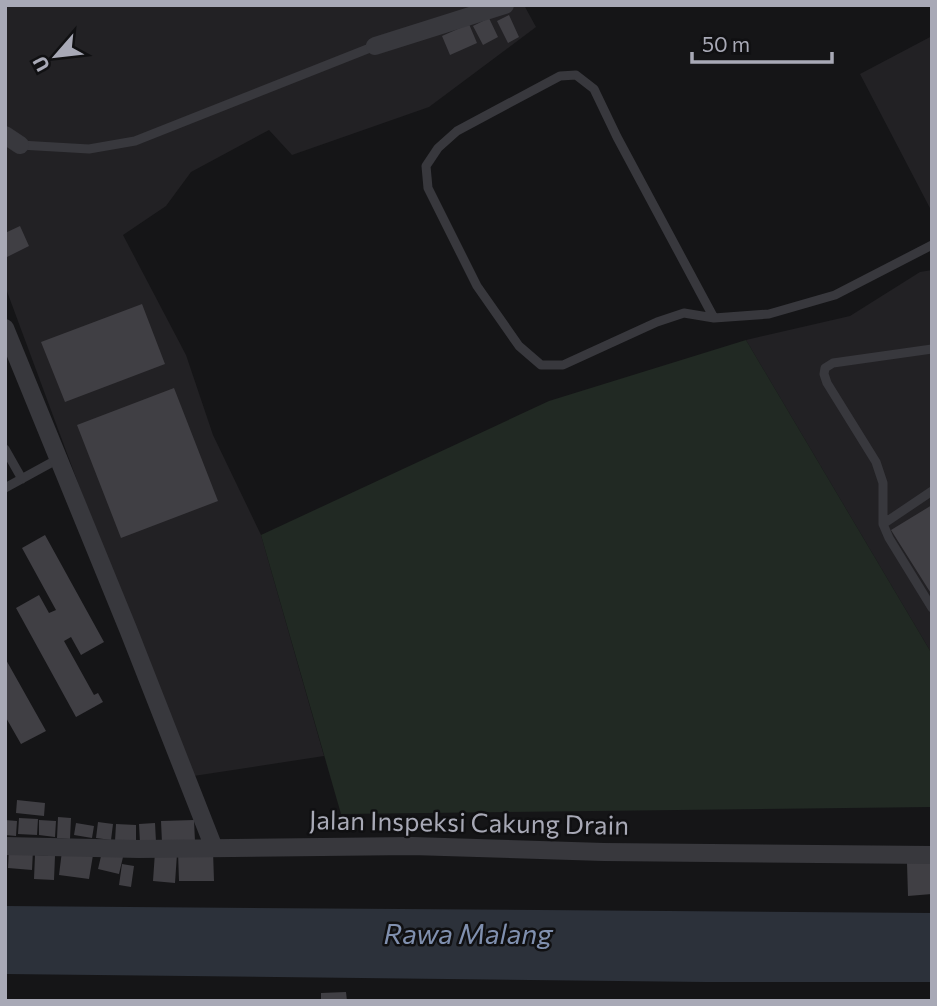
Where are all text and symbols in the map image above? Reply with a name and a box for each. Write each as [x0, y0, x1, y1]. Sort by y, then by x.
north arrow [21, 21, 91, 91]
scale bar [692, 21, 832, 65]
text: 50 m [702, 31, 750, 56]
text: U [27, 53, 54, 76]
street label: Jalan Inspeksi Cakung Drain [309, 803, 629, 840]
water label: Rawa Malang [383, 916, 554, 950]

